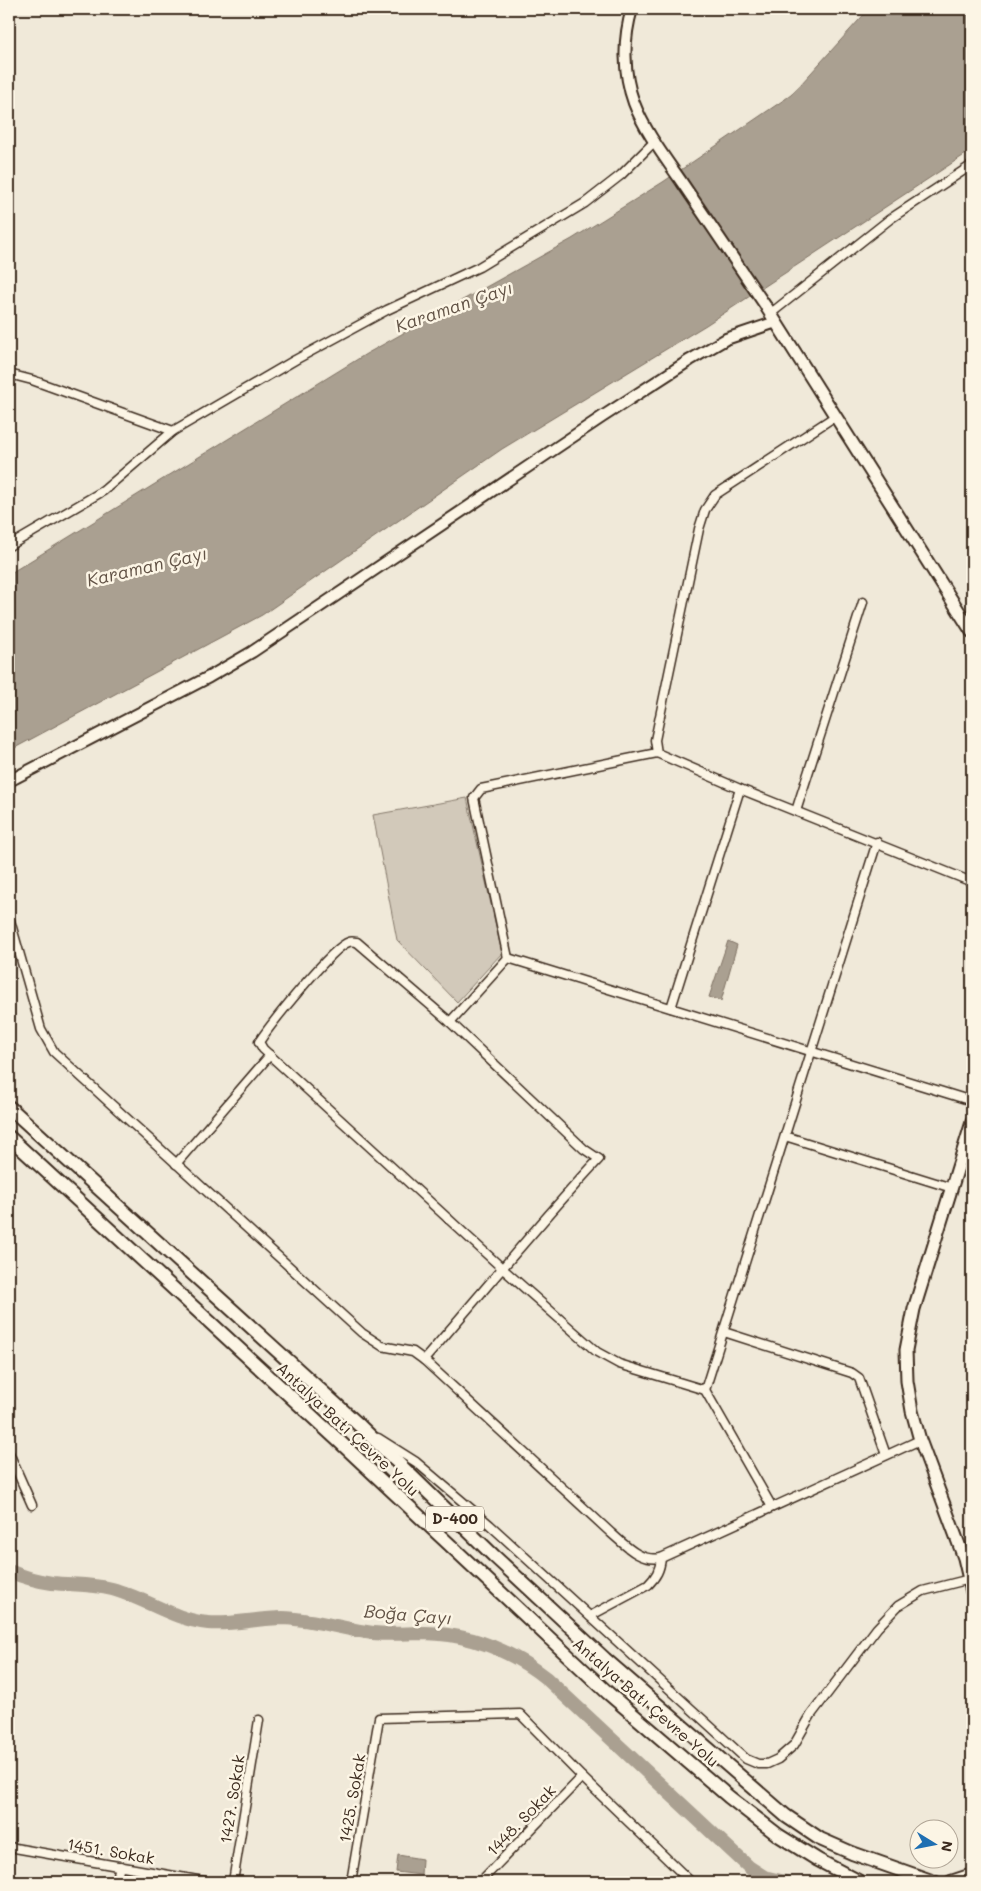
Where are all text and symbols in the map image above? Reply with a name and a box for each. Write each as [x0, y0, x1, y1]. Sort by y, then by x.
water label: Karaman Çayı [392, 275, 516, 337]
water label: Karaman Çayı [84, 541, 209, 592]
street label: Antalya Batı Çevre Yolu [273, 1357, 424, 1500]
road number: D-400 [426, 1506, 484, 1532]
water label: Boğa Çayı [363, 1598, 453, 1630]
street label: Antalya Batı Çevre Yolu [569, 1632, 724, 1771]
street label: 1425. Sokak [333, 1752, 370, 1844]
street label: 1427. Sokak [214, 1753, 249, 1845]
street label: 1448. Sokak [482, 1780, 560, 1860]
north arrow [908, 1818, 958, 1868]
street label: 1451. Sokak [66, 1832, 156, 1869]
text: N [937, 1839, 958, 1853]

